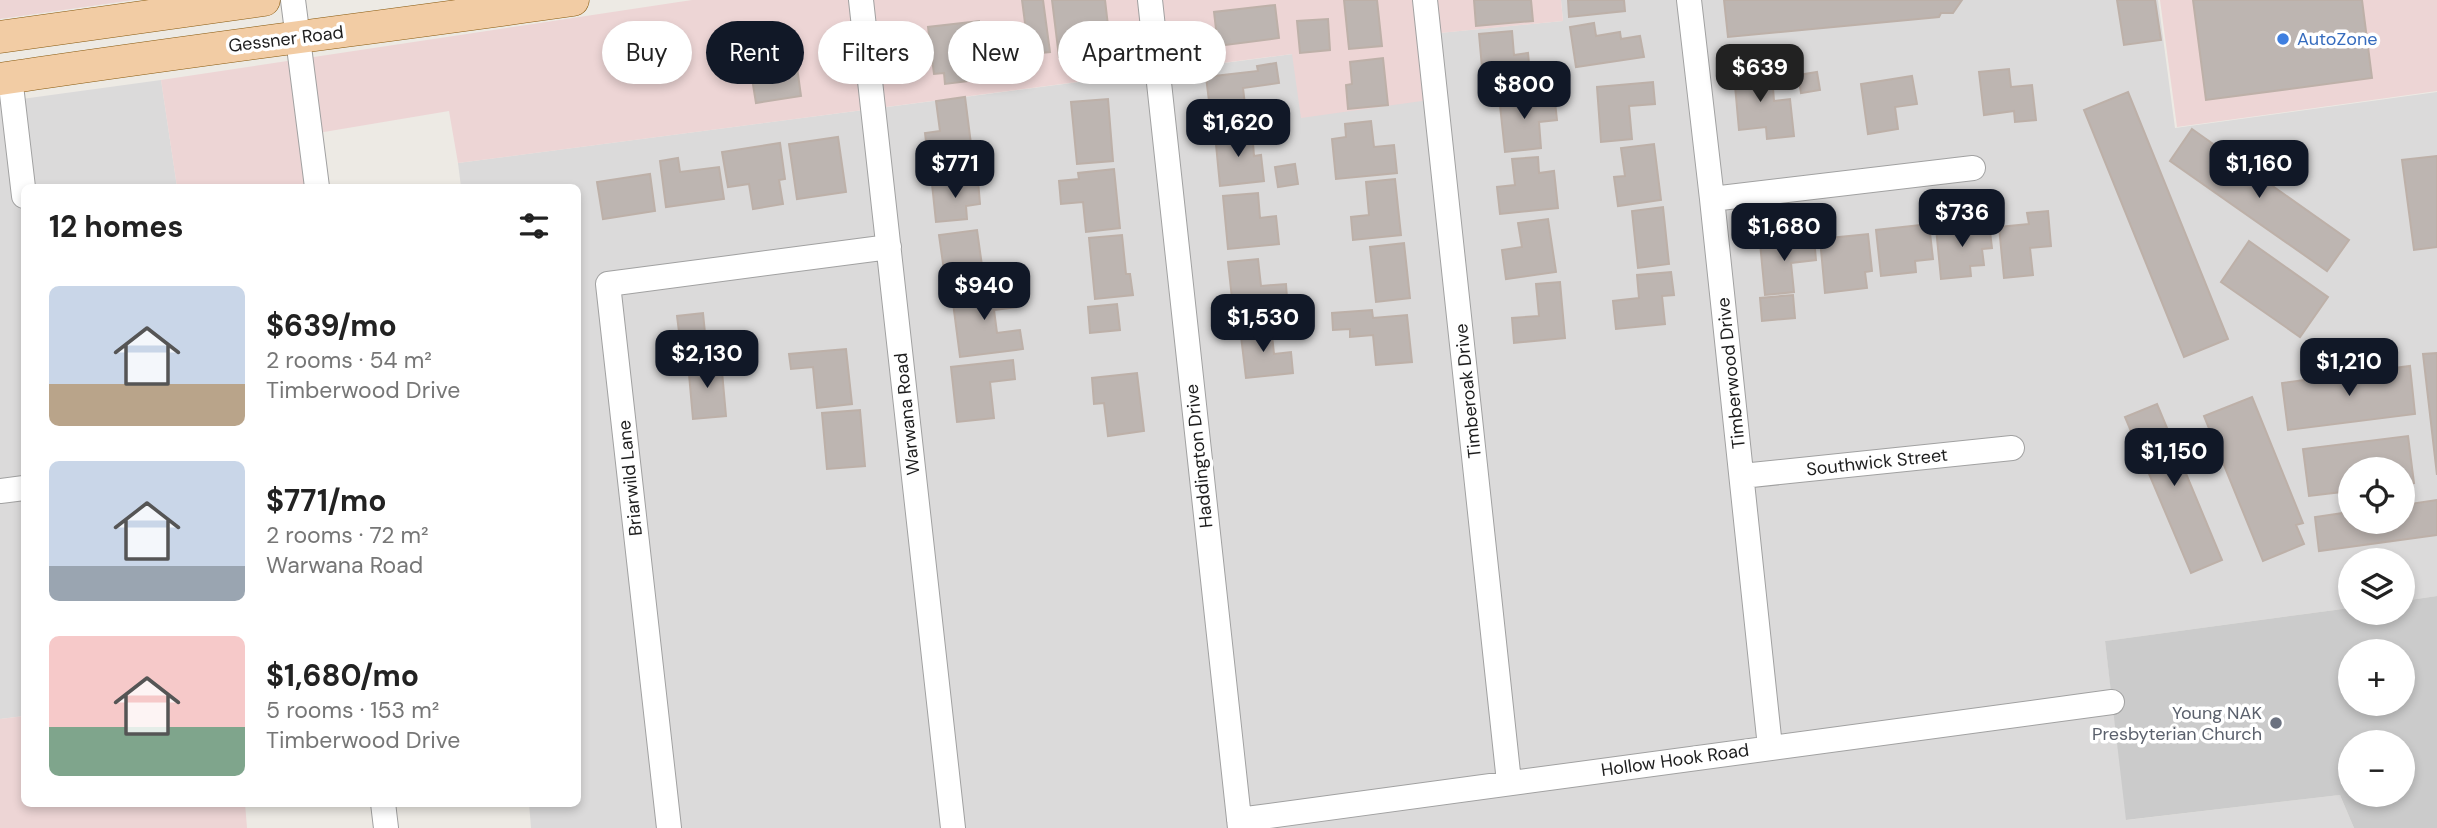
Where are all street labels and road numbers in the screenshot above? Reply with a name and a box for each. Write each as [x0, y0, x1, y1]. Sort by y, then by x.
street label: Gessner Road [227, 20, 345, 58]
street label: Timberwood Drive [1711, 296, 1751, 450]
street label: Timberoak Drive [1449, 323, 1487, 459]
street label: Warwana Road [889, 352, 925, 476]
street label: Haddington Drive [1180, 383, 1218, 529]
street label: Briarwild Lane [612, 419, 648, 537]
street label: Southwick Street [1805, 443, 1949, 481]
street label: Hollow Hook Road [1599, 738, 1751, 782]

